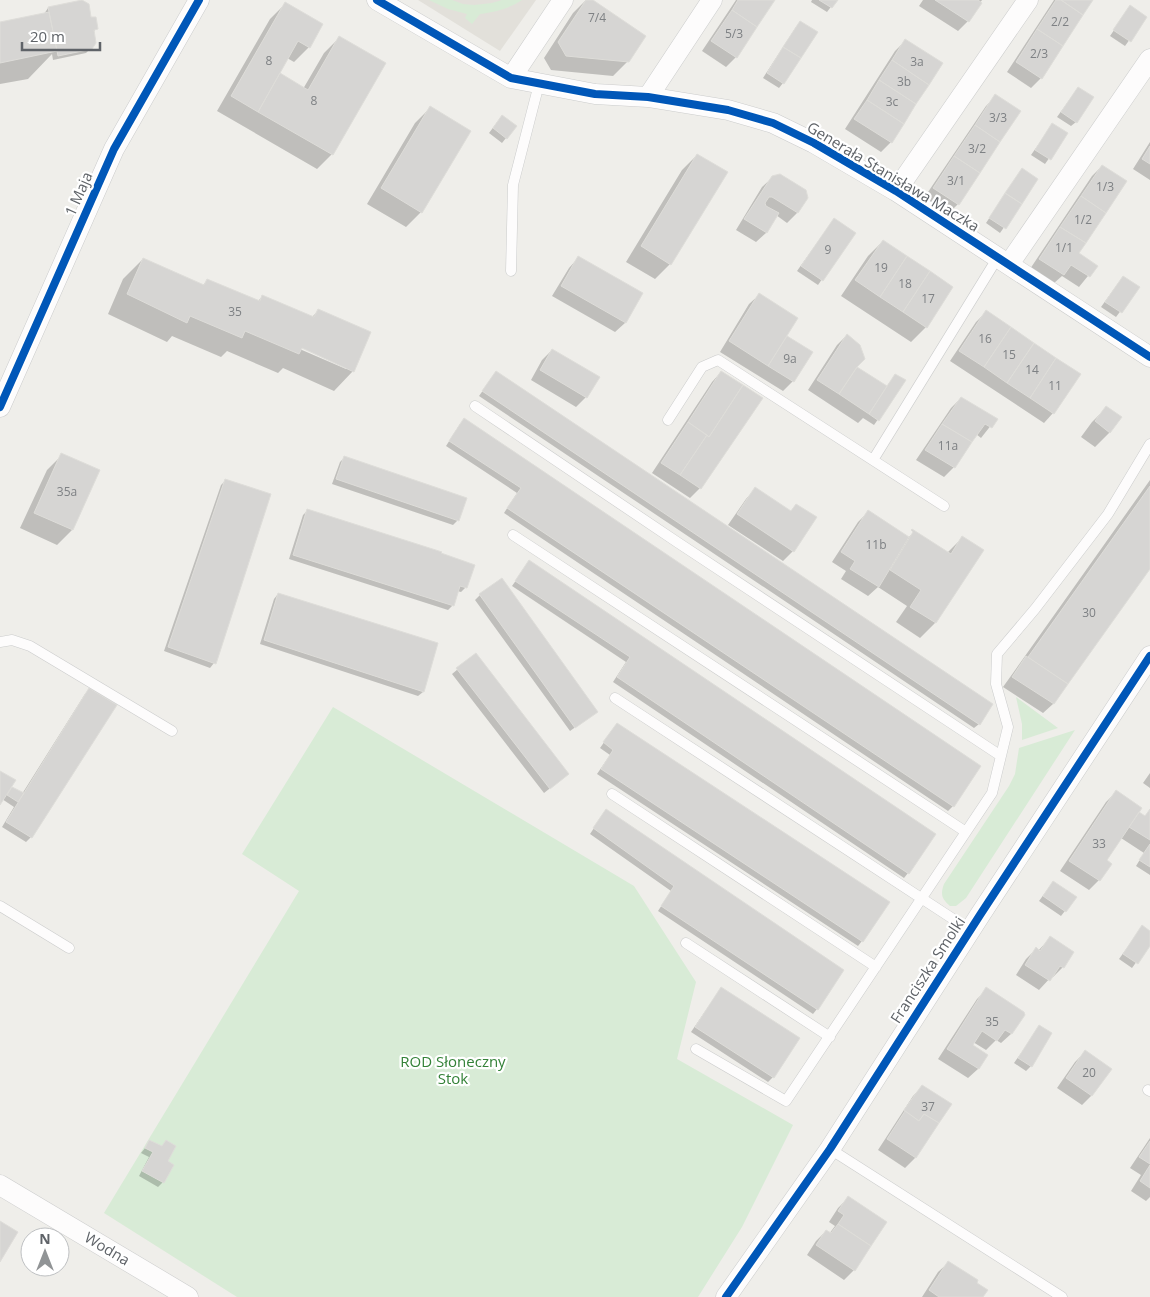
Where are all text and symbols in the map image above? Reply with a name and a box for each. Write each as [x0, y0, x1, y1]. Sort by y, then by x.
house number: 7/4 [588, 9, 606, 26]
house number: 2/2 [1051, 13, 1069, 30]
scale bar [22, 20, 100, 52]
house number: 5/3 [725, 25, 743, 42]
text: 20 m [30, 26, 65, 46]
house number: 2/3 [1030, 45, 1048, 62]
house number: 8 [266, 52, 273, 69]
house number: 3a [910, 53, 924, 70]
house number: 3b [897, 73, 911, 90]
house number: 8 [311, 92, 318, 109]
house number: 3c [886, 93, 899, 110]
house number: 3/3 [989, 109, 1007, 126]
street label: Generała Stanisława Maczka [804, 117, 983, 236]
house number: 3/2 [968, 140, 986, 157]
street label: 1 Maja [60, 168, 97, 219]
house number: 3/1 [947, 172, 965, 189]
house number: 1/3 [1096, 178, 1114, 195]
house number: 1/2 [1074, 211, 1092, 228]
house number: 1/1 [1055, 239, 1073, 256]
house number: 9 [825, 241, 832, 258]
house number: 19 [874, 259, 888, 276]
house number: 18 [898, 275, 912, 292]
house number: 17 [921, 290, 935, 307]
house number: 35 [228, 303, 242, 320]
house number: 16 [978, 330, 992, 347]
house number: 15 [1002, 346, 1016, 363]
house number: 9a [783, 350, 797, 367]
house number: 14 [1025, 361, 1039, 378]
house number: 11 [1048, 377, 1062, 394]
house number: 11a [938, 437, 958, 454]
house number: 35a [57, 483, 77, 500]
house number: 11b [865, 536, 887, 553]
house number: 30 [1082, 604, 1096, 621]
house number: 33 [1092, 835, 1106, 852]
street label: Franciszka Smolki [885, 912, 969, 1027]
house number: 35 [985, 1013, 999, 1030]
park label: ROD Słoneczny Stok [400, 1051, 506, 1088]
house number: 20 [1082, 1064, 1096, 1081]
house number: 37 [921, 1098, 935, 1115]
north arrow [20, 1227, 70, 1277]
street label: Wodna [81, 1227, 134, 1269]
text: N [39, 1229, 51, 1248]

